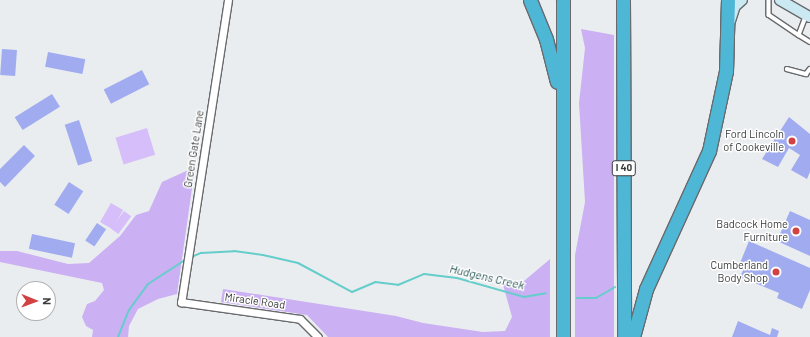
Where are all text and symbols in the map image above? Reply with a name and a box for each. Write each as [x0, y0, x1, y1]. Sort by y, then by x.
street label: Green Gate Lane [181, 109, 207, 189]
place label: Ford Lincoln of Cookeville [723, 128, 784, 154]
marker: Ford Lincoln of Cookeville [787, 136, 797, 146]
road number: I 40 [611, 160, 637, 176]
place label: Badcock Home Furniture [716, 218, 788, 244]
marker: Badcock Home Furniture [791, 226, 801, 236]
place label: Cumberland Body Shop [711, 259, 768, 285]
water label: Hudgens Creek [448, 261, 526, 293]
marker: Cumberland Body Shop [771, 267, 781, 277]
north arrow [16, 281, 56, 321]
street label: Miracle Road [224, 290, 286, 312]
text: N [41, 297, 54, 305]

